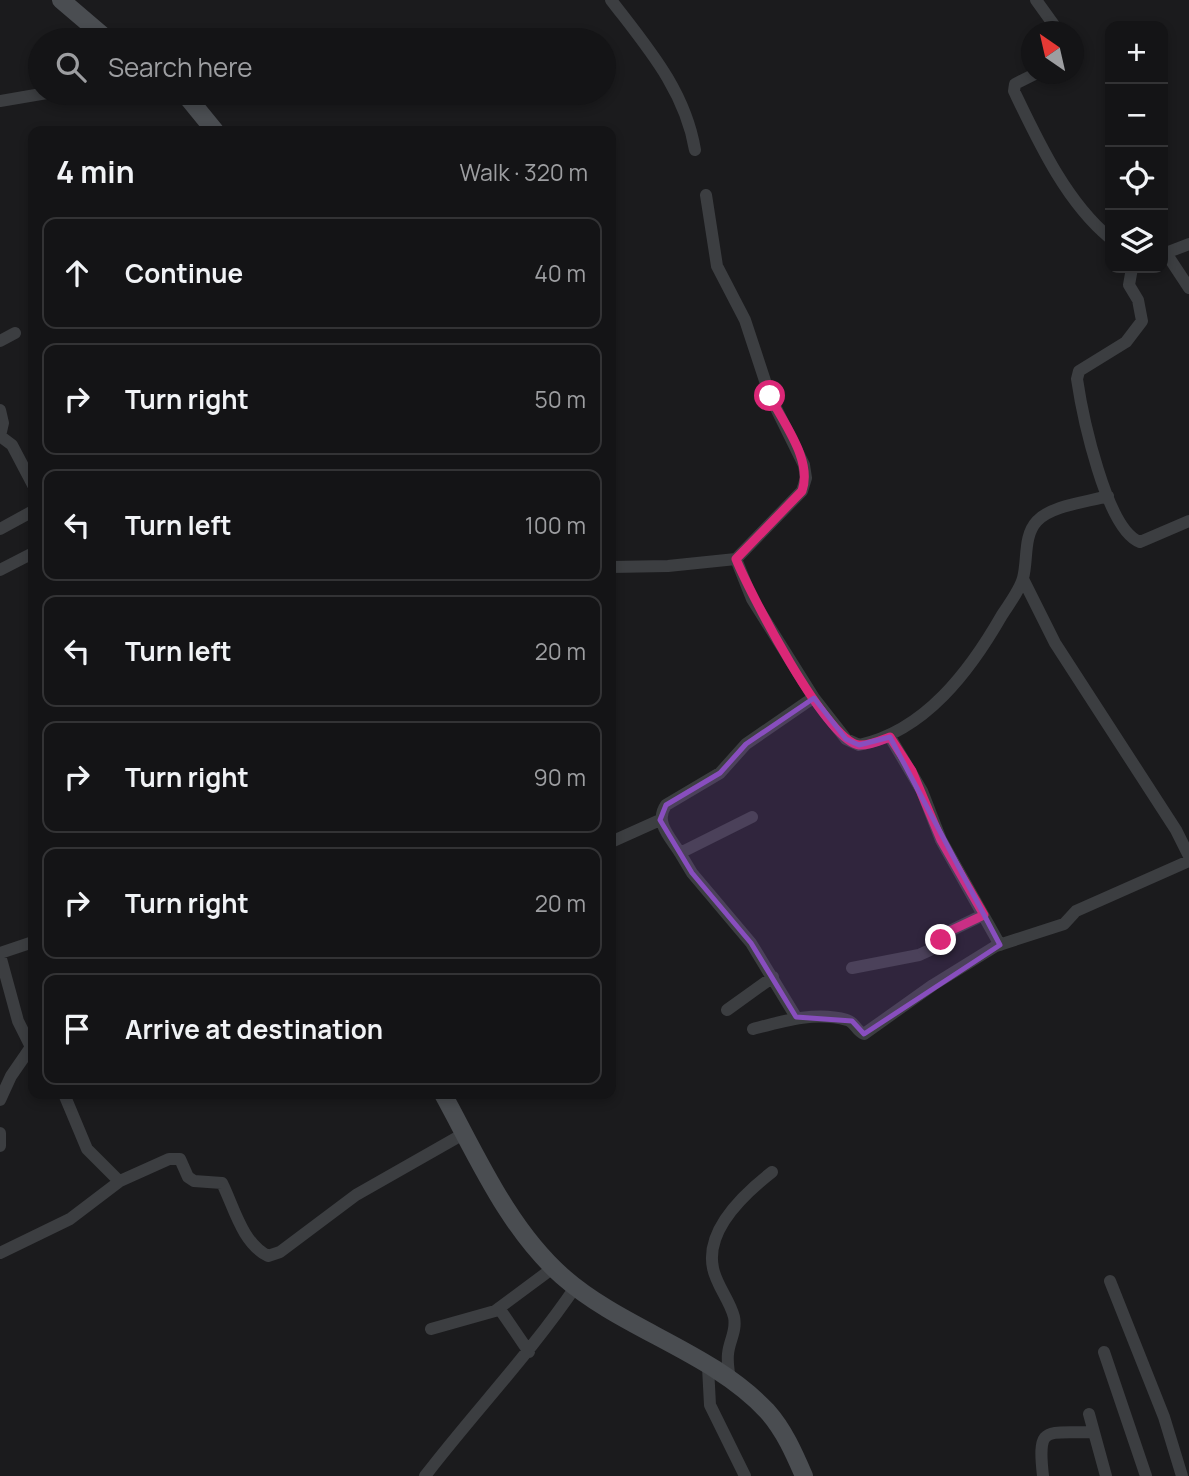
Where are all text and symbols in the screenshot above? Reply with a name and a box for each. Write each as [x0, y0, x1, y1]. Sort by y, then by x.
north arrow [1021, 21, 1084, 84]
map controls [1105, 21, 1168, 273]
button: + [1105, 21, 1168, 84]
search box [28, 28, 616, 105]
icon: search [52, 48, 90, 86]
text: Search here [108, 49, 253, 85]
button: − [1105, 84, 1168, 147]
button: locate [1105, 147, 1168, 210]
text: 4 min [56, 151, 134, 192]
text: Walk · 320 m [460, 156, 588, 188]
button: layers [1105, 210, 1168, 273]
icon: ahead [58, 254, 96, 292]
text: Continue [125, 255, 243, 291]
text: 40 m [534, 257, 586, 289]
icon: right [58, 380, 96, 418]
route start [754, 380, 785, 411]
text: Turn right [125, 381, 249, 417]
text: 50 m [535, 383, 586, 415]
icon: left [58, 506, 96, 544]
text: Turn left [125, 507, 232, 543]
text: 100 m [525, 509, 586, 541]
icon: left [58, 632, 96, 670]
text: Turn left [125, 633, 232, 669]
text: 20 m [535, 635, 586, 667]
icon: right [58, 758, 96, 796]
text: Turn right [125, 759, 249, 795]
text: 90 m [534, 761, 586, 793]
icon: right [58, 884, 96, 922]
text: Turn right [125, 885, 249, 921]
text: 20 m [535, 887, 586, 919]
route end [925, 924, 956, 955]
icon: arrive [58, 1010, 96, 1048]
text: Arrive at destination [125, 1011, 383, 1047]

